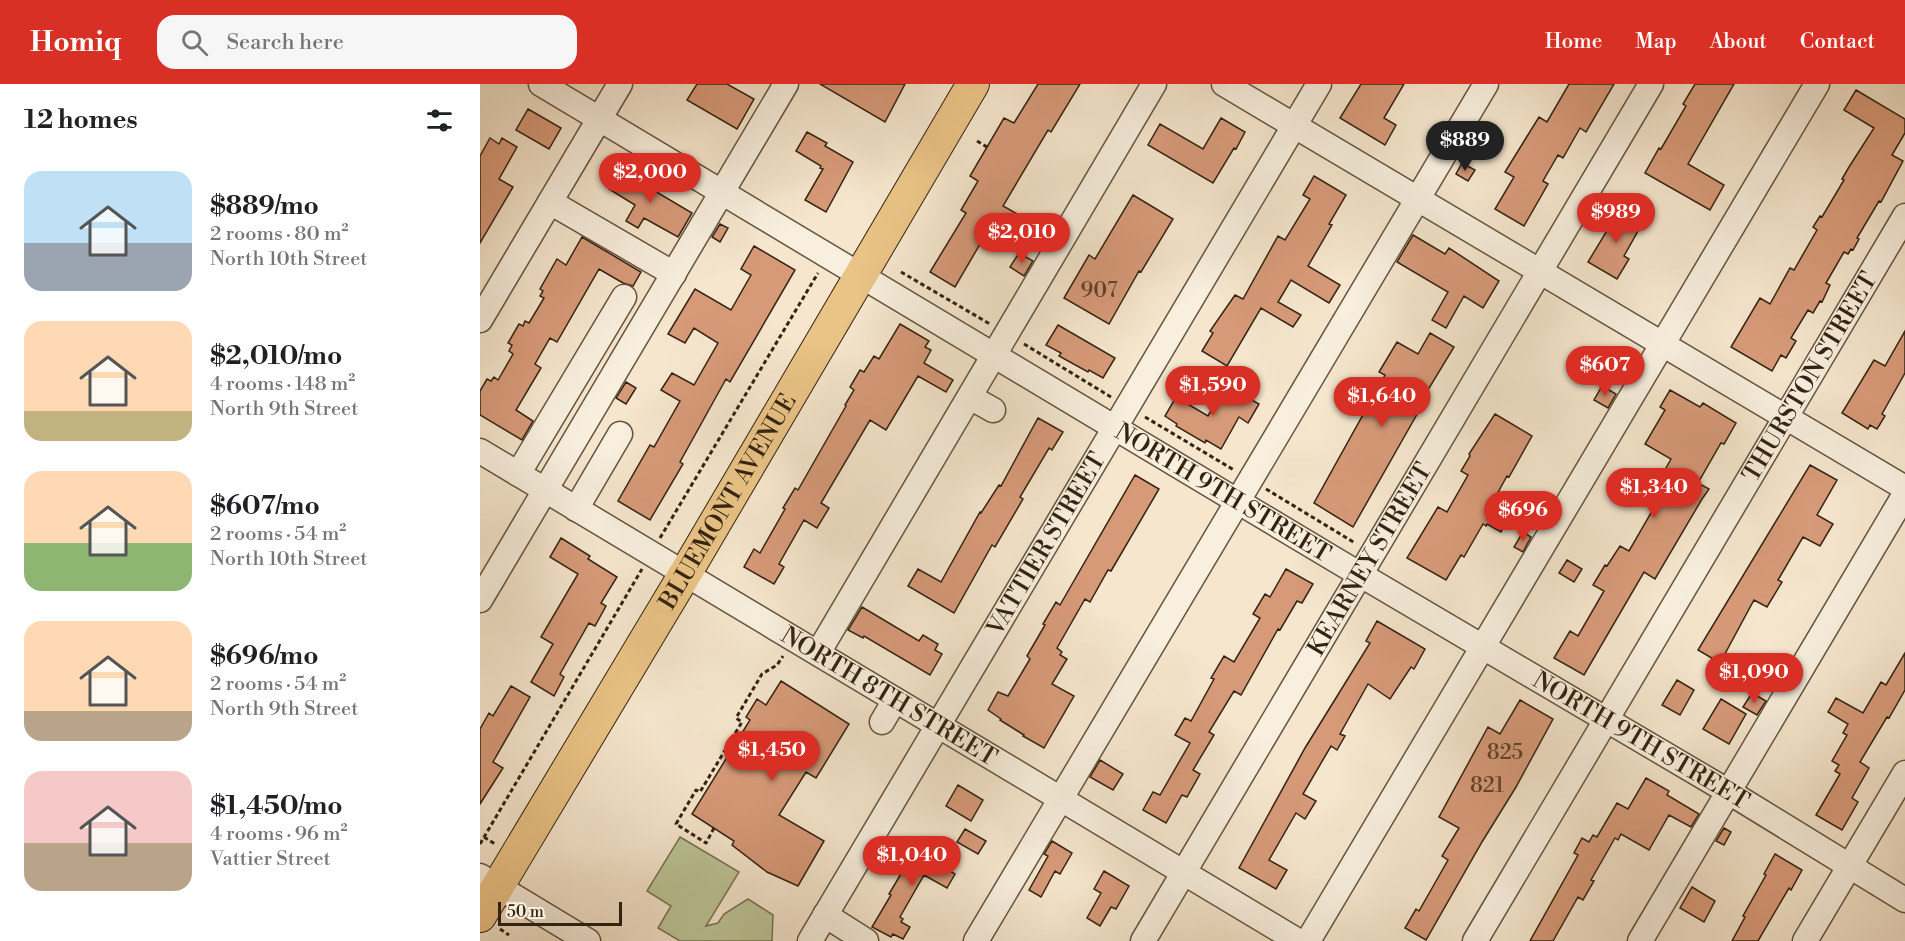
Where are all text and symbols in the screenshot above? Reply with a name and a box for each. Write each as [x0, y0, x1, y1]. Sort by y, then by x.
search box [157, 15, 577, 69]
text: Homiq [30, 25, 121, 60]
icon: search [178, 26, 211, 59]
text: Search here [226, 29, 344, 56]
text: Home [1545, 29, 1602, 55]
text: Map [1635, 29, 1677, 55]
text: About [1710, 29, 1767, 55]
text: Contact [1800, 29, 1875, 55]
text: 12 homes [24, 104, 138, 136]
icon: filters [423, 104, 456, 137]
pin: $889 [1429, 121, 1501, 172]
text: $889 [1440, 128, 1490, 153]
pin: $2,000 [601, 153, 699, 204]
text: $2,000 [613, 160, 687, 185]
text: $889/mo [210, 190, 319, 222]
pin: $989 [1580, 193, 1652, 244]
icon: home [72, 195, 144, 267]
text: $989 [1591, 200, 1641, 225]
pin: $2,010 [973, 213, 1071, 264]
text: $2,010 [988, 220, 1056, 245]
text: 2 rooms · 80 m² [210, 222, 348, 247]
text: North 10th Street [210, 247, 367, 272]
street label: THURSTON STREET [1737, 267, 1884, 488]
house number: 907 [1081, 278, 1118, 304]
text: $2,010/mo [210, 340, 342, 372]
icon: home [72, 345, 144, 417]
pin: $607 [1569, 346, 1641, 397]
text: $607 [1580, 353, 1630, 378]
pin: $1,590 [1164, 366, 1262, 417]
text: 4 rooms · 148 m² [210, 372, 355, 397]
text: $1,590 [1179, 373, 1247, 398]
pin: $1,640 [1333, 377, 1431, 428]
text: $1,640 [1348, 384, 1416, 409]
street label: BLUEMONT AVENUE [653, 389, 804, 616]
text: North 9th Street [210, 397, 358, 422]
street label: NORTH 9TH STREET [1109, 417, 1336, 570]
street label: VATTIER STREET [980, 447, 1113, 642]
street label: KEARNEY STREET [1301, 458, 1439, 661]
pin: $1,340 [1605, 468, 1703, 519]
text: $1,340 [1620, 475, 1688, 500]
text: $607/mo [210, 490, 320, 522]
pin: $696 [1487, 491, 1559, 542]
icon: home [72, 495, 144, 567]
text: $696 [1498, 498, 1548, 523]
text: 2 rooms · 54 m² [210, 522, 346, 547]
text: North 10th Street [210, 547, 367, 572]
street label: NORTH 8TH STREET [775, 621, 1002, 773]
text: $696/mo [210, 640, 319, 672]
icon: home [72, 645, 144, 717]
pin: $1,090 [1705, 653, 1803, 704]
text: $1,090 [1719, 660, 1789, 685]
street label: NORTH 9TH STREET [1527, 666, 1754, 817]
text: 2 rooms · 54 m² [210, 672, 346, 697]
text: North 9th Street [210, 697, 358, 722]
pin: $1,450 [723, 731, 821, 782]
text: $1,450 [738, 738, 806, 763]
house number: 825 [1487, 740, 1523, 766]
house number: 821 [1470, 773, 1504, 799]
text: $1,450/mo [210, 790, 343, 822]
icon: home [72, 795, 144, 867]
text: 4 rooms · 96 m² [210, 822, 348, 847]
pin: $1,040 [863, 836, 961, 887]
text: $1,040 [877, 843, 947, 868]
text: Vattier Street [210, 847, 331, 872]
scale bar [498, 899, 622, 926]
text: 50 m [507, 902, 544, 922]

